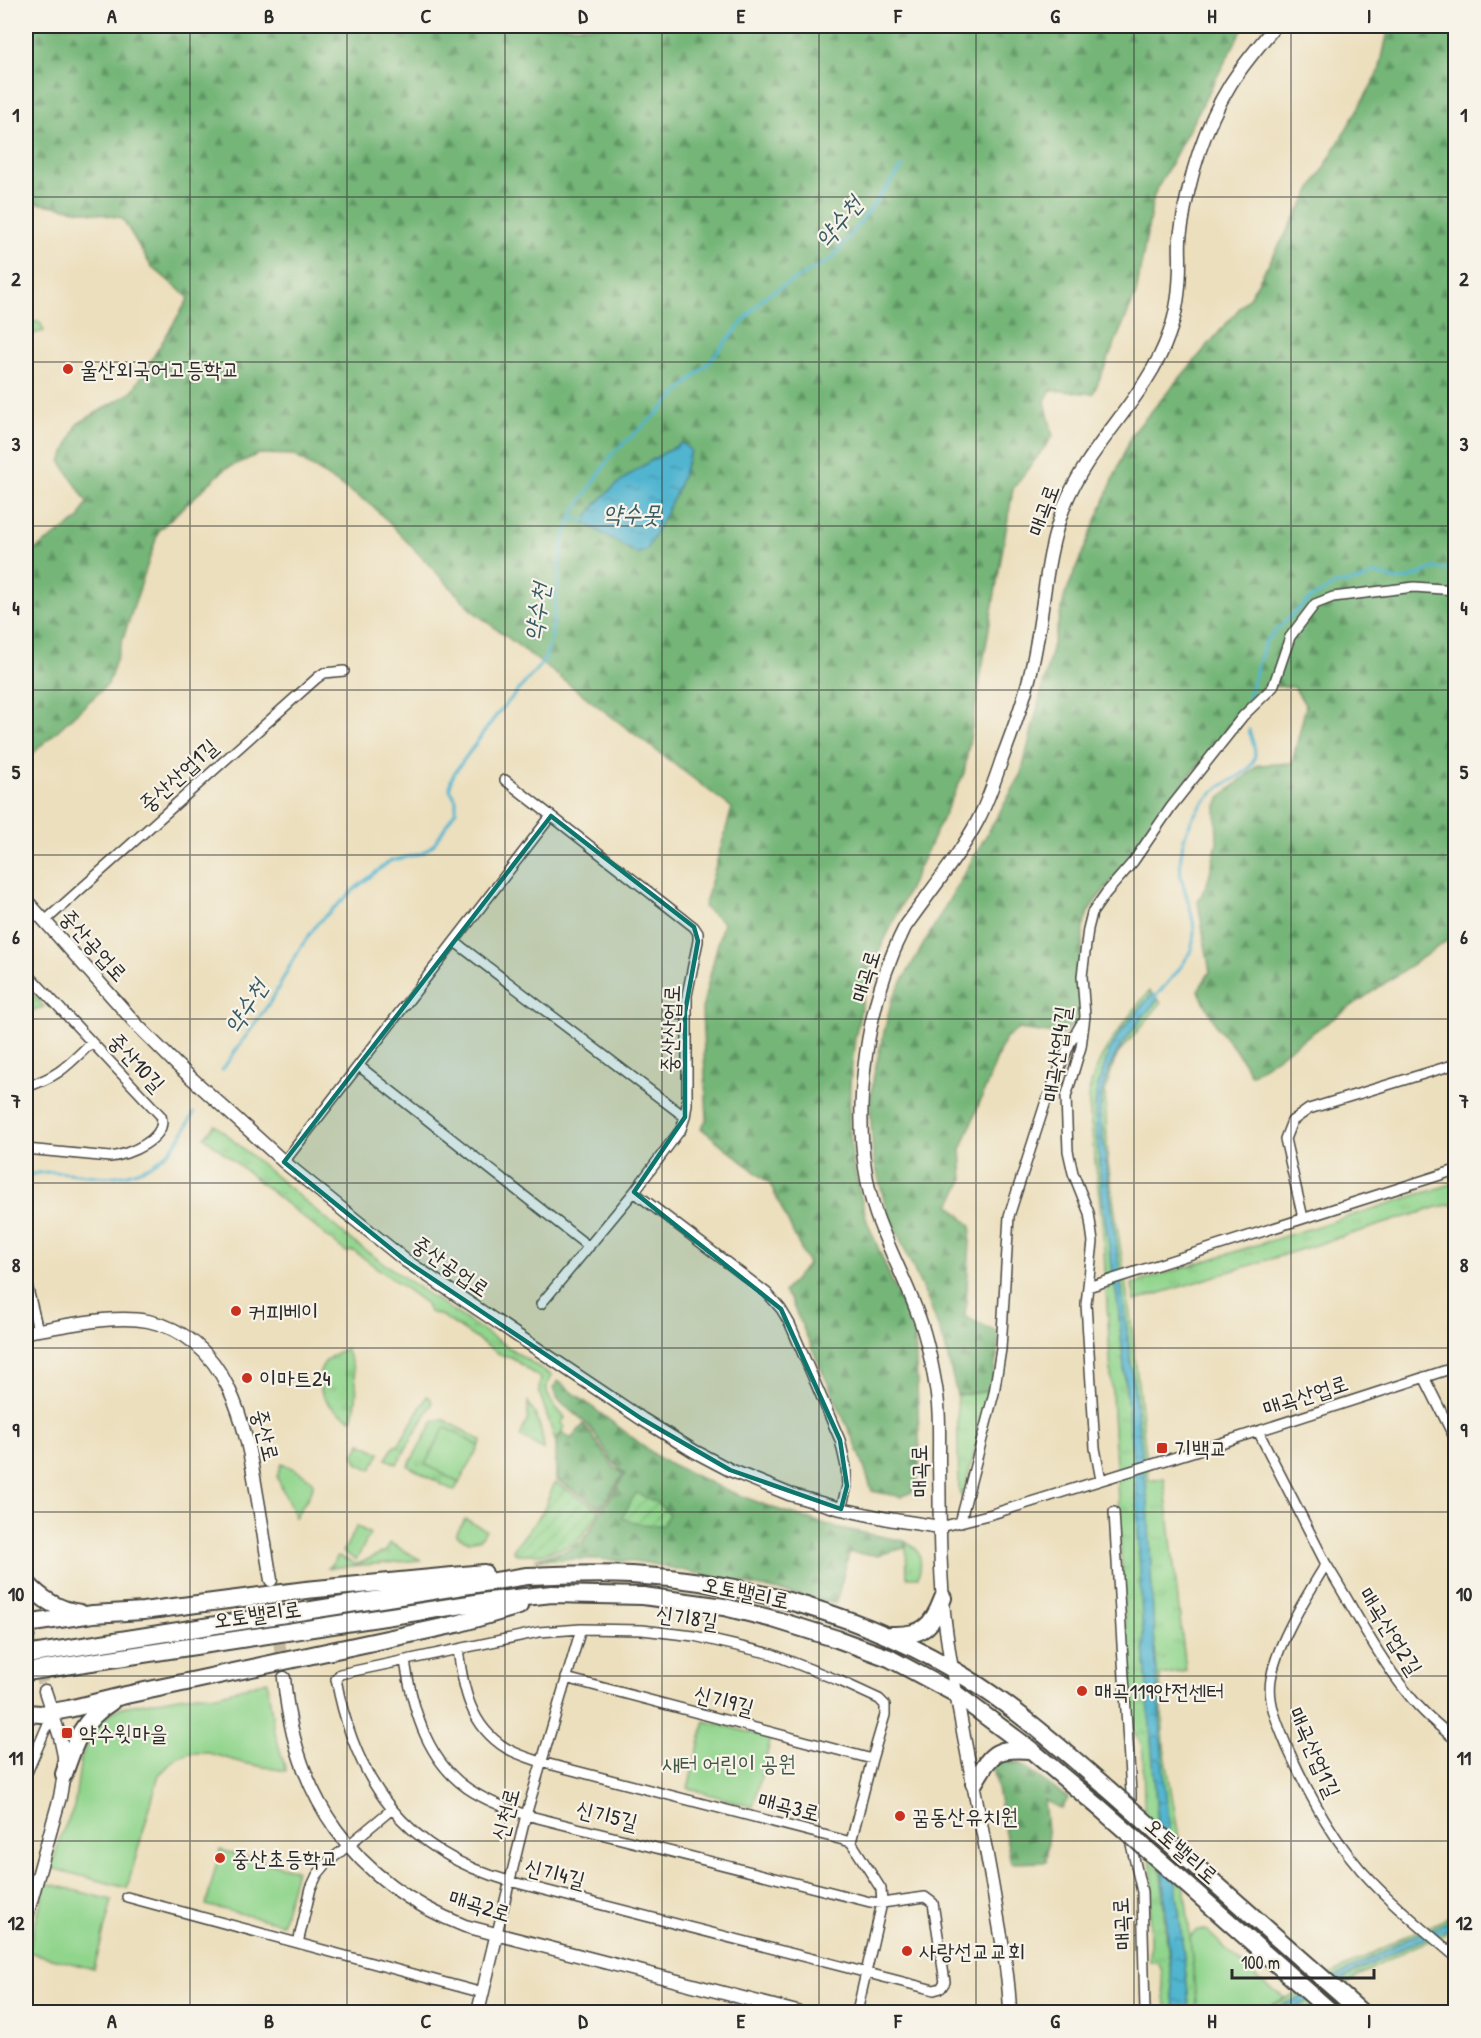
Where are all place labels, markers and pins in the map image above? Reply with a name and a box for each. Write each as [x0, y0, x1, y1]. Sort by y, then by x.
place label: 울산외국어고등학교 [80, 354, 239, 384]
marker: 울산외국어고등학교 [61, 362, 75, 376]
place label: 커피베이 [248, 1296, 319, 1326]
marker: 커피베이 [229, 1304, 243, 1318]
place label: 이마트24 [259, 1363, 331, 1393]
marker: 이마트24 [240, 1371, 254, 1385]
place label: 기백교 [1174, 1433, 1227, 1463]
marker: 기백교 [1155, 1441, 1169, 1455]
place label: 매곡119안전센터 [1094, 1676, 1224, 1706]
marker: 매곡119안전센터 [1075, 1684, 1089, 1698]
place label: 약수윗마을 [79, 1718, 168, 1748]
marker: 약수윗마을 [60, 1726, 74, 1740]
place label: 꿈동산유치원 [912, 1801, 1018, 1831]
marker: 꿈동산유치원 [893, 1809, 907, 1823]
place label: 중산초등학교 [232, 1843, 338, 1873]
marker: 중산초등학교 [213, 1851, 227, 1865]
place label: 사랑선교교회 [919, 1936, 1025, 1966]
marker: 사랑선교교회 [900, 1944, 914, 1958]

